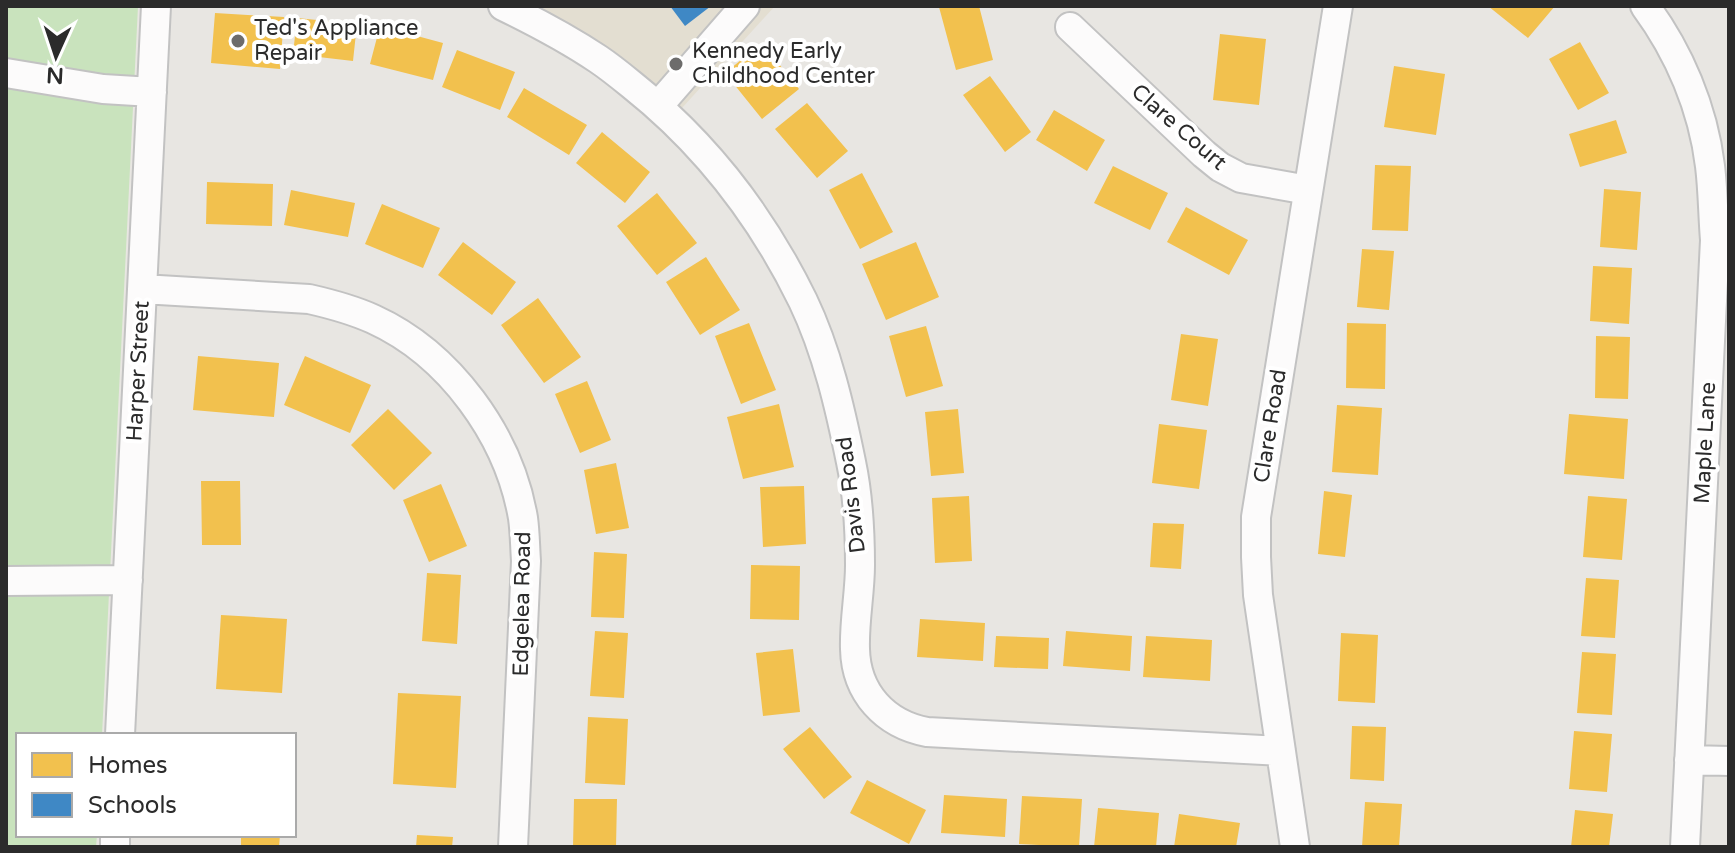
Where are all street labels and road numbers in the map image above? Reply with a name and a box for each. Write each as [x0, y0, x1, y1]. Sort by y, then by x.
street label: Clare Court [1126, 78, 1232, 176]
street label: Harper Street [121, 300, 155, 442]
street label: Clare Road [1248, 367, 1292, 485]
street label: Maple Lane [1689, 381, 1721, 505]
street label: Davis Road [831, 435, 871, 555]
street label: Edgelea Road [508, 531, 536, 677]

